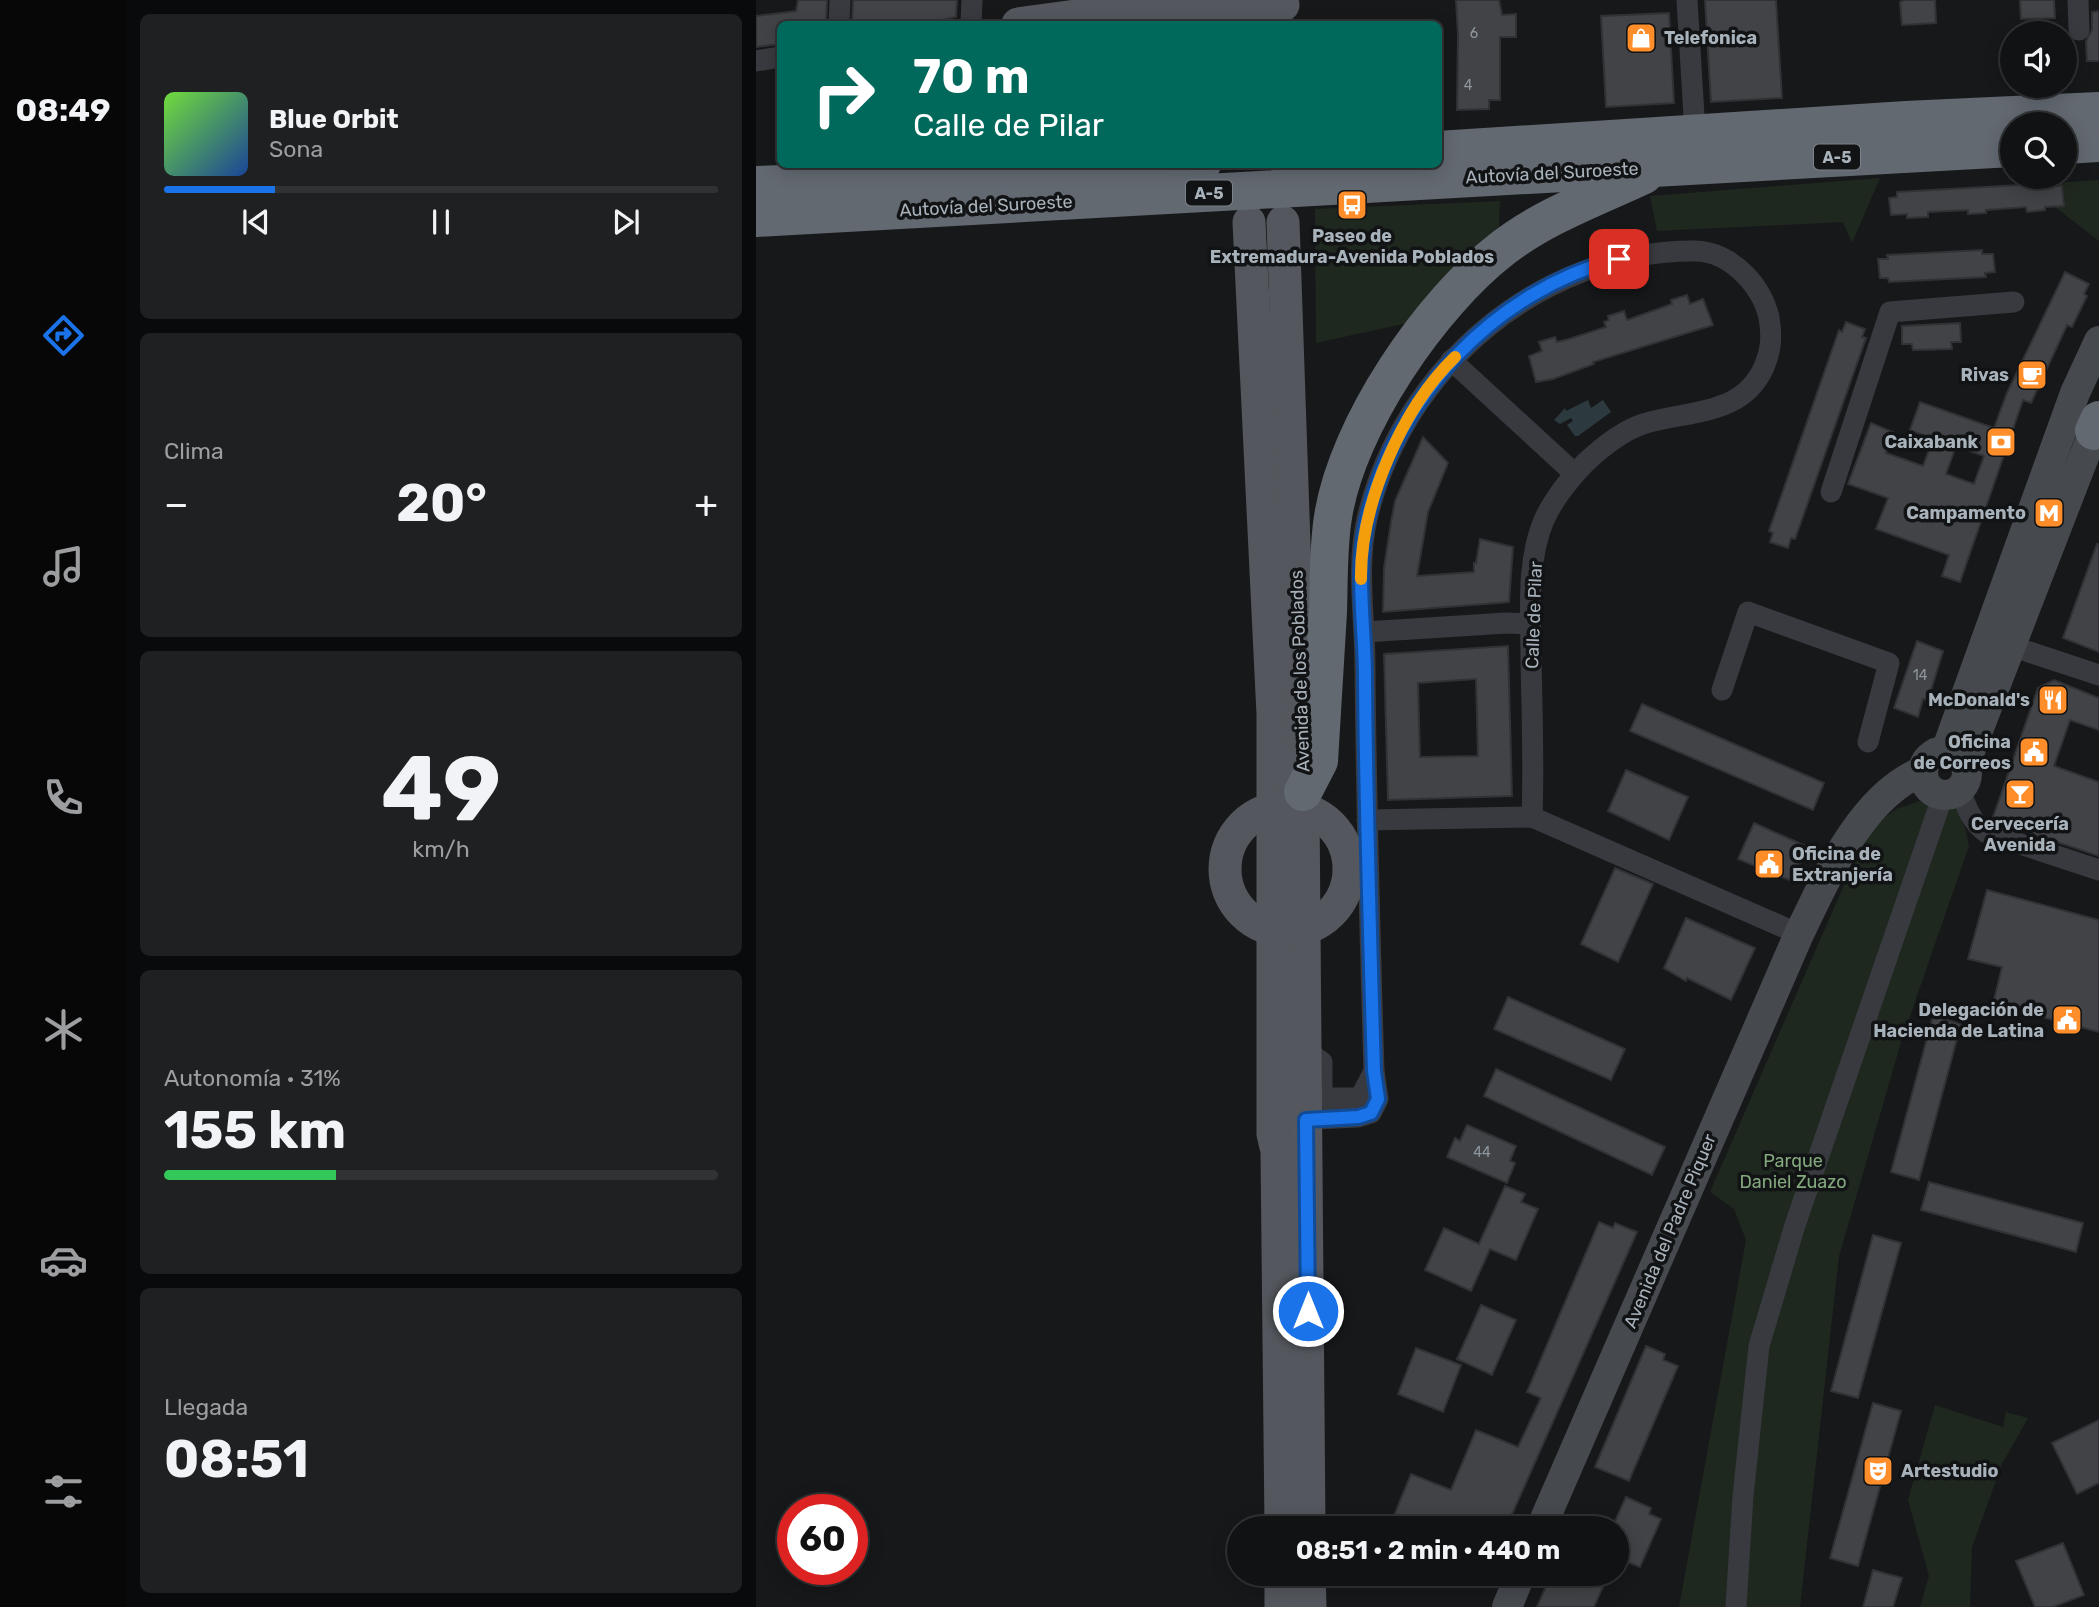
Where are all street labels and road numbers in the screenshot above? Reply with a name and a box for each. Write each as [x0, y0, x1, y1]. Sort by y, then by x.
road number: A-5 [1814, 144, 1860, 169]
street label: Autovía del Suroeste [1465, 157, 1639, 189]
road number: A-5 [1186, 181, 1232, 206]
street label: Autovía del Suroeste [899, 190, 1073, 222]
street label: Calle de Pilar [1521, 561, 1547, 669]
street label: Avenida de los Poblados [1285, 570, 1315, 772]
street label: Avenida del Padre Piquer [1619, 1131, 1721, 1331]

